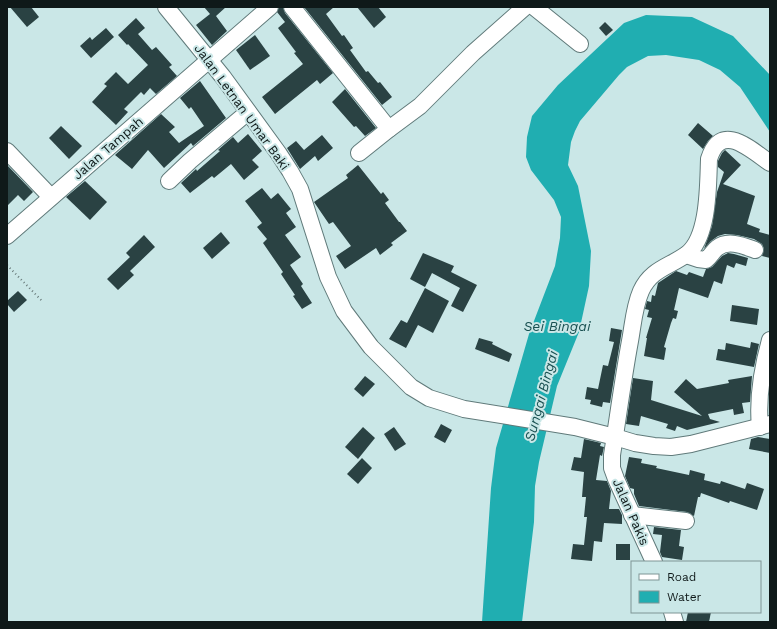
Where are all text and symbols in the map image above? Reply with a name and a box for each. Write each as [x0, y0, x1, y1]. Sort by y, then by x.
street label: Jalan Letnan Umar Baki [191, 41, 293, 173]
street label: Jalan Tampah [70, 114, 146, 182]
water label: Sei Bingai [523, 318, 591, 334]
water label: Sungai Bingai [521, 349, 561, 443]
street label: Jalan Pakis [610, 476, 652, 548]
legend [631, 561, 761, 613]
text: Road [667, 570, 696, 584]
text: Water [667, 590, 702, 604]

